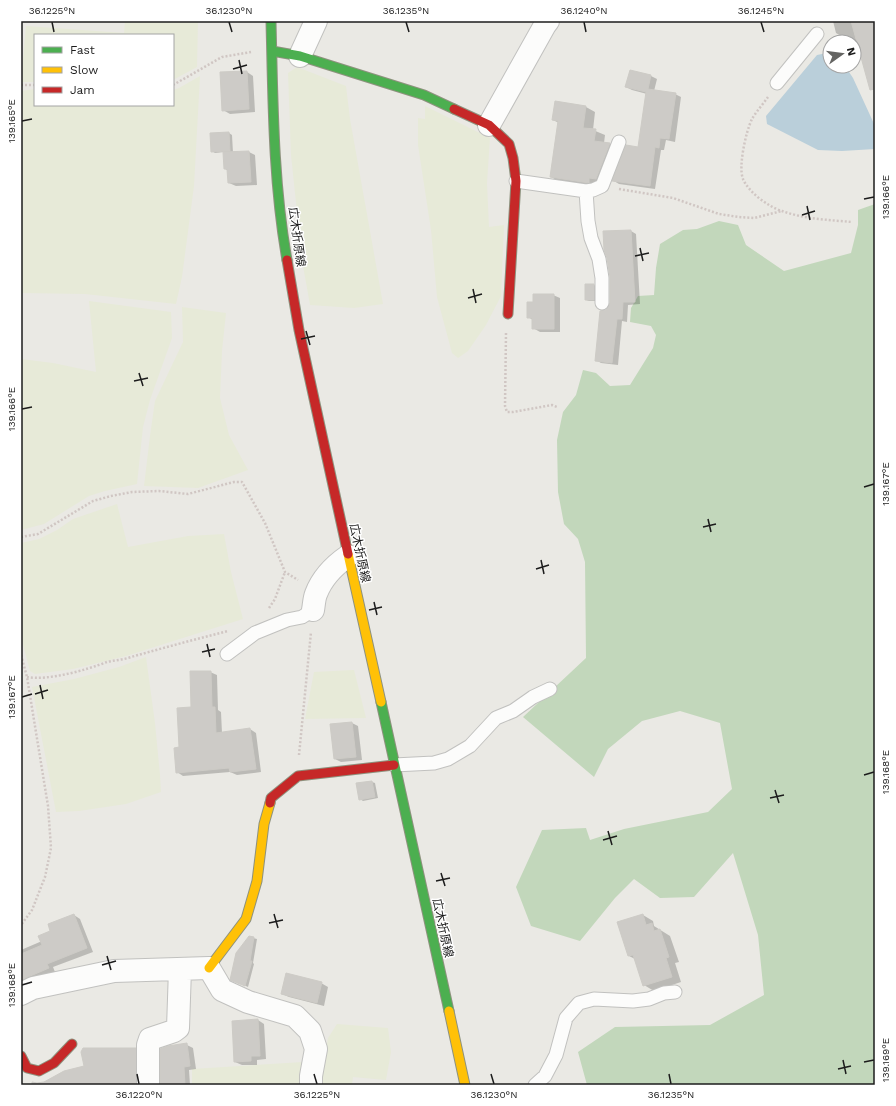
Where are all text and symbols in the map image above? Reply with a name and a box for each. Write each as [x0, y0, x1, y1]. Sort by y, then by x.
text: 36.1225°N [29, 5, 75, 16]
text: 36.1230°N [205, 5, 253, 16]
text: 36.1235°N [383, 5, 429, 16]
text: 36.1240°N [560, 5, 608, 16]
text: 36.1245°N [738, 5, 784, 16]
legend [34, 34, 174, 106]
north arrow [822, 34, 862, 74]
text: Fast [70, 43, 95, 57]
text: N [844, 46, 859, 57]
text: Slow [70, 63, 98, 77]
text: Jam [70, 83, 95, 97]
text: 139.165°E [6, 99, 17, 143]
text: 139.166°E [880, 175, 891, 219]
street label: 広木折原線 [286, 206, 308, 268]
text: 139.166°E [6, 387, 17, 431]
text: 139.167°E [880, 462, 891, 506]
street label: 広木折原線 [347, 522, 373, 584]
text: 139.167°E [6, 675, 17, 719]
text: 139.168°E [880, 750, 891, 794]
street label: 広木折原線 [430, 897, 456, 959]
text: 139.168°E [6, 963, 17, 1007]
text: 139.169°E [880, 1038, 891, 1082]
text: 36.1220°N [115, 1089, 163, 1100]
text: 36.1225°N [294, 1089, 340, 1100]
text: 36.1230°N [470, 1089, 518, 1100]
text: 36.1235°N [648, 1089, 694, 1100]

